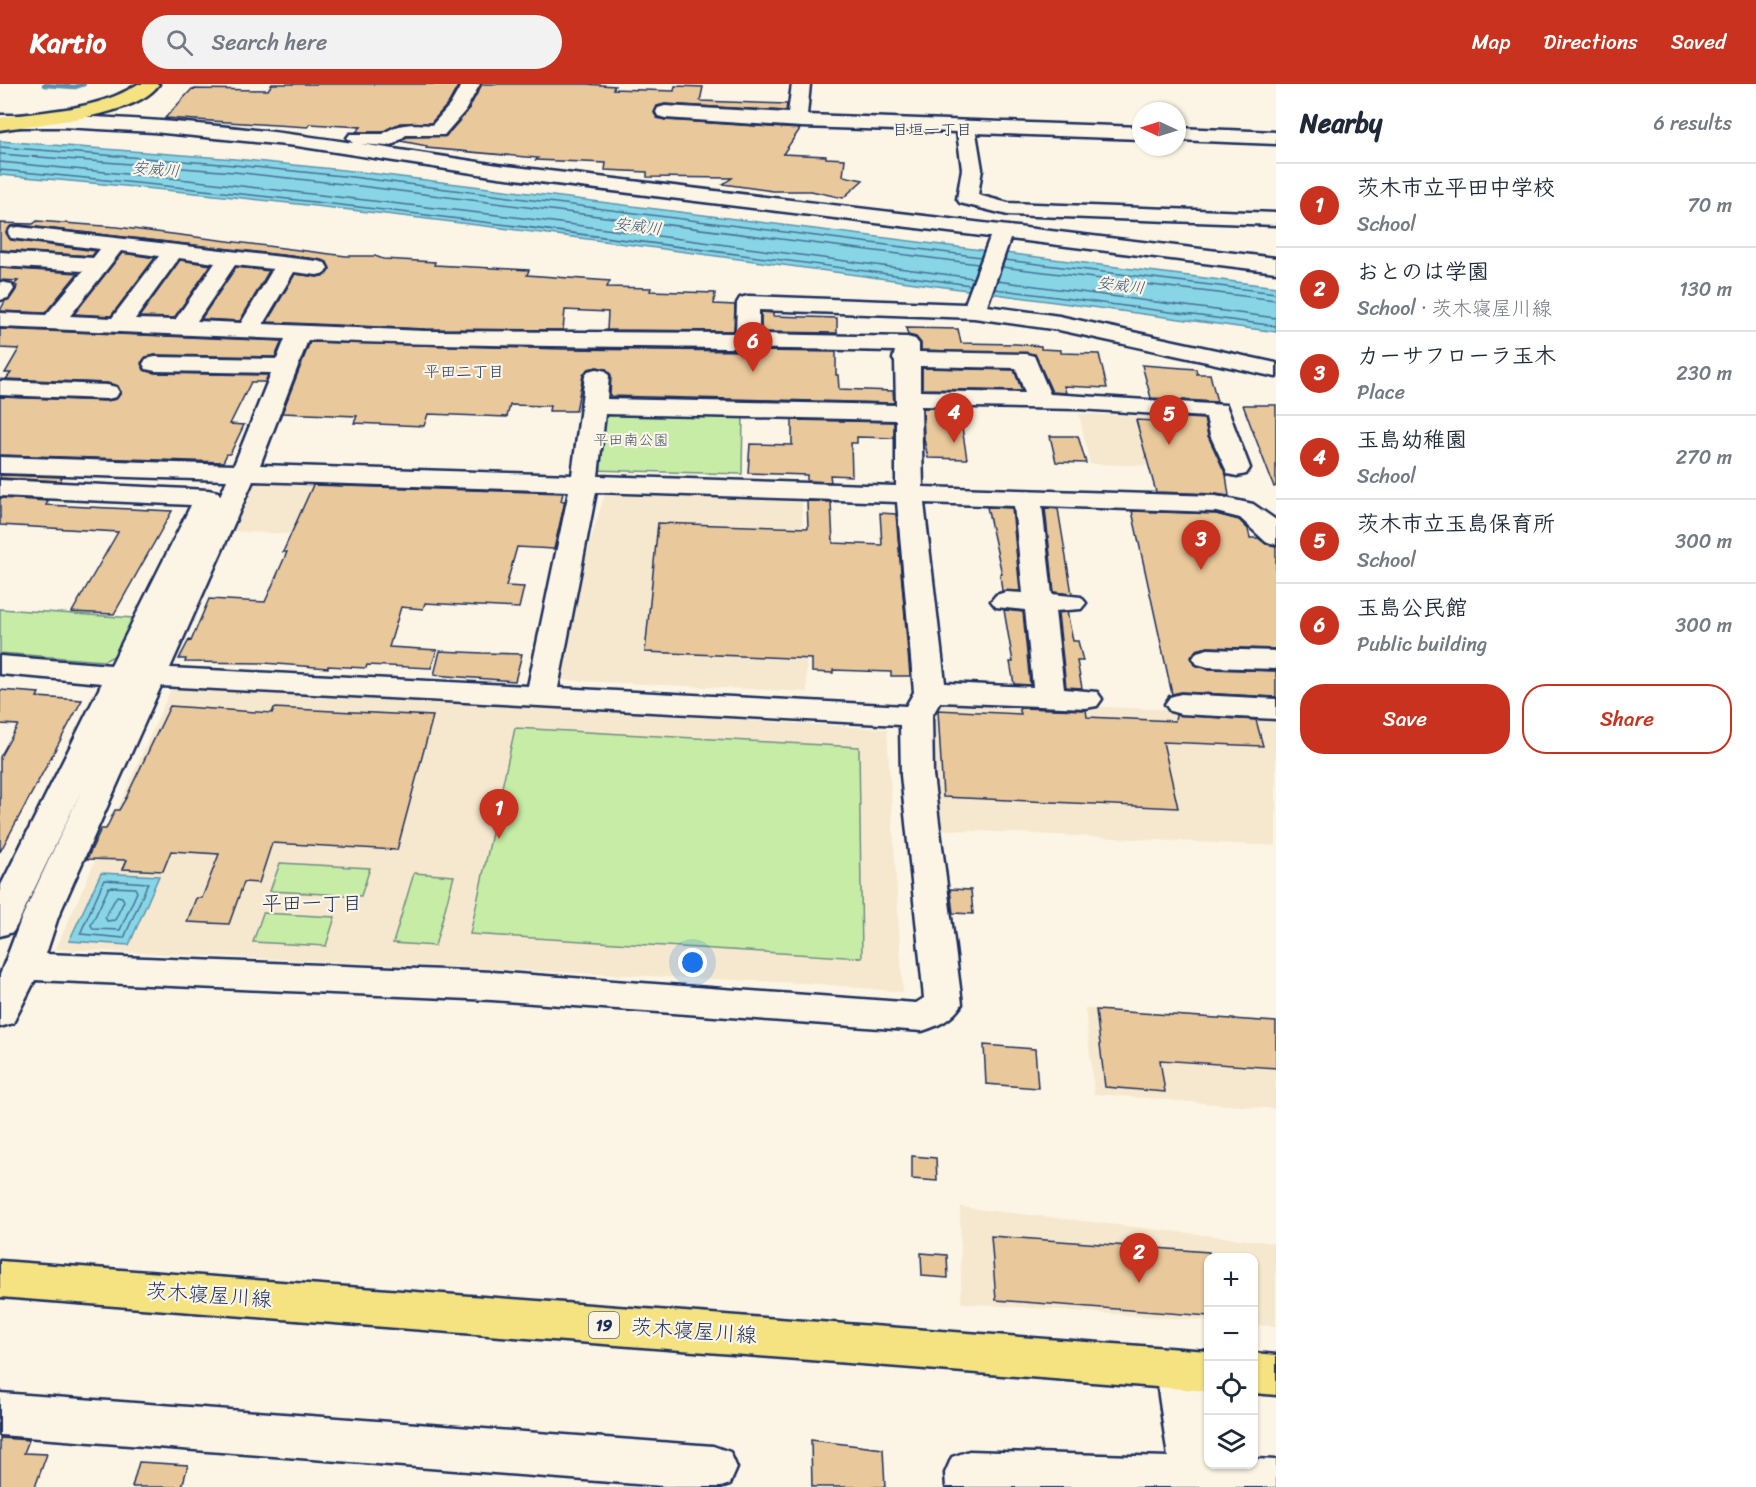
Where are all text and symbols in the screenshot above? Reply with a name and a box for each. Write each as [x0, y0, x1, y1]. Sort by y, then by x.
search box [142, 15, 562, 69]
text: Kartio [30, 18, 106, 67]
text: Search here [211, 23, 327, 62]
text: Map [1472, 23, 1510, 61]
text: Directions [1543, 23, 1638, 61]
text: Saved [1671, 23, 1726, 61]
icon: search [163, 26, 196, 59]
text: Nearby [1300, 100, 1382, 146]
north arrow [1132, 102, 1186, 156]
text: 6 results [1653, 106, 1732, 141]
district label: 目垣一丁目 [892, 115, 972, 144]
water label: 安威川 [131, 152, 181, 186]
text: 茨木市立平田中学校 [1357, 168, 1555, 207]
text: 1 [1315, 188, 1324, 223]
text: 70 m [1687, 188, 1732, 223]
text: School [1357, 207, 1416, 242]
water label: 安威川 [612, 209, 664, 243]
text: おとのは学園 [1357, 252, 1489, 291]
water label: 安威川 [1095, 268, 1147, 302]
text: 2 [1314, 272, 1325, 307]
text: 130 m [1679, 272, 1732, 307]
text: School · 茨木寝屋川線 [1357, 291, 1552, 326]
pin: 6 [734, 322, 772, 372]
text: カーサフローラ玉木 [1357, 336, 1556, 375]
text: 3 [1314, 356, 1325, 391]
text: 230 m [1676, 356, 1732, 391]
district label: 平田二丁目 [424, 357, 504, 386]
text: Place [1357, 375, 1405, 410]
pin: 4 [934, 394, 974, 443]
pin: 5 [1150, 396, 1188, 445]
text: 玉島幼稚園 [1357, 420, 1467, 459]
park label: 平田南公園 [593, 427, 669, 453]
text: 4 [1313, 440, 1326, 475]
text: 270 m [1676, 440, 1732, 475]
text: School [1357, 459, 1416, 494]
text: 茨木市立玉島保育所 [1357, 504, 1555, 543]
pin: 3 [1182, 520, 1220, 570]
text: 5 [1313, 524, 1326, 559]
text: 300 m [1675, 524, 1732, 559]
text: School [1357, 543, 1416, 578]
text: 玉島公民館 [1357, 588, 1467, 627]
text: 6 [1314, 608, 1325, 643]
text: 300 m [1675, 608, 1732, 643]
text: Public building [1357, 627, 1487, 662]
button: Save [1300, 684, 1510, 754]
button: Share [1522, 684, 1732, 754]
pin: 1 [480, 790, 518, 839]
district label: 平田一丁目 [262, 886, 362, 921]
your location [678, 948, 707, 977]
pin: 2 [1120, 1234, 1158, 1283]
map controls [1204, 1253, 1258, 1469]
button: + [1204, 1253, 1258, 1307]
street label: 茨木寝屋川線 [145, 1272, 273, 1318]
button: − [1204, 1307, 1258, 1361]
street label: 茨木寝屋川線 [630, 1308, 758, 1354]
road number: 19 [589, 1312, 619, 1338]
button: locate [1204, 1361, 1258, 1415]
button: layers [1204, 1415, 1258, 1469]

